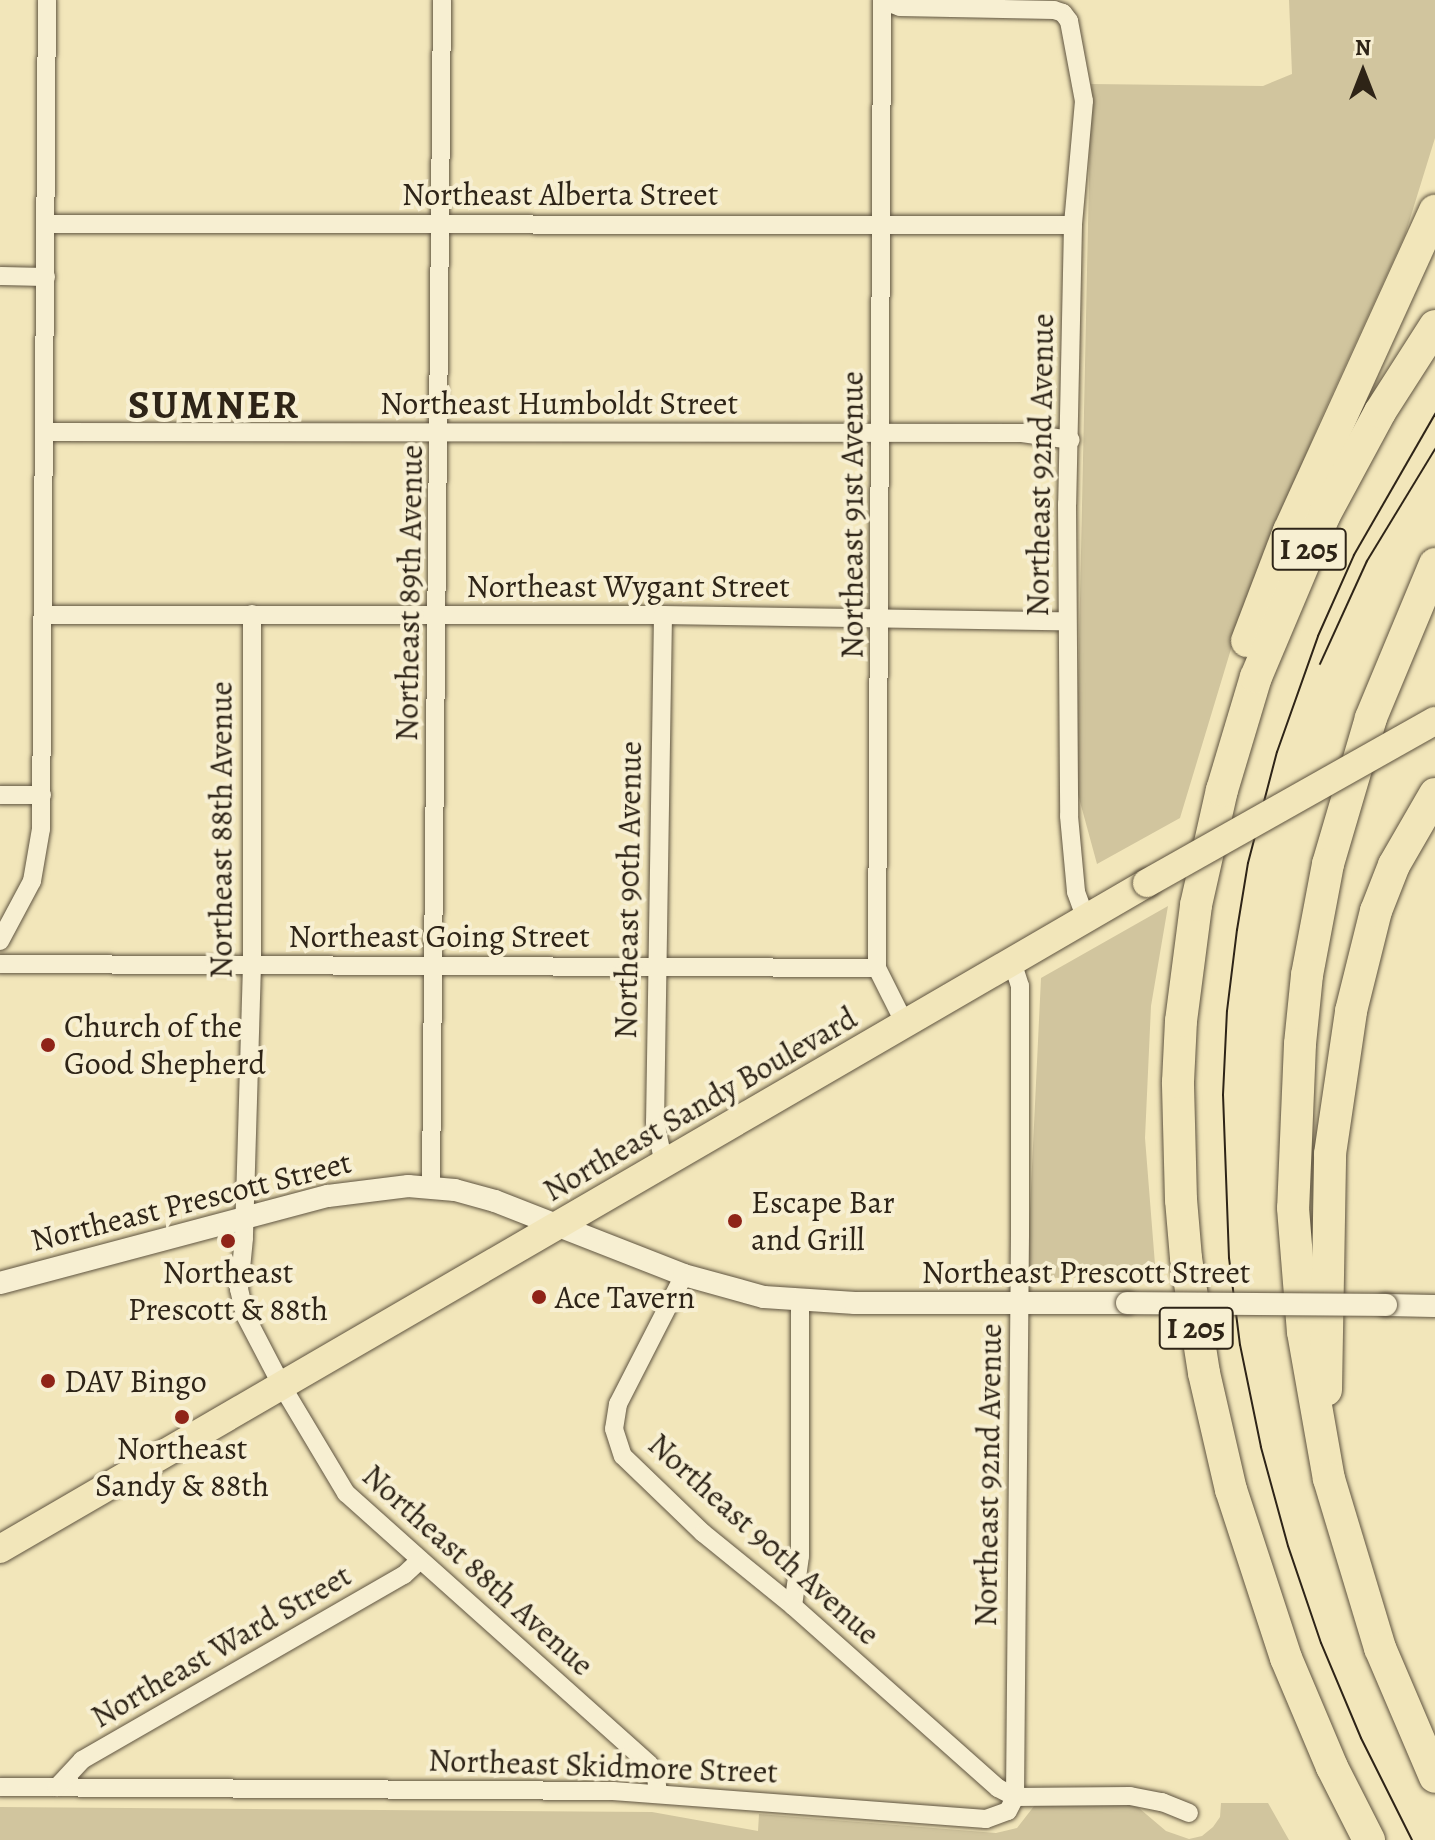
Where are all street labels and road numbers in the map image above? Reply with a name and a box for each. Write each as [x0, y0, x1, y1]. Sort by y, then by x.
street label: Northeast Alberta Street [402, 175, 718, 213]
street label: Northeast 92nd Avenue [1018, 313, 1062, 617]
street label: Northeast 91st Avenue [833, 371, 871, 659]
street label: Northeast Humboldt Street [380, 384, 738, 422]
street label: Northeast 89th Avenue [387, 444, 431, 742]
road number: I 205 [1271, 523, 1347, 575]
street label: Northeast Wygant Street [466, 567, 790, 605]
street label: Northeast 88th Avenue [202, 681, 240, 979]
street label: Northeast 90th Avenue [606, 741, 650, 1039]
street label: Northeast Going Street [288, 917, 590, 955]
street label: Northeast Sandy Boulevard [536, 998, 864, 1210]
street label: Northeast Prescott Street [27, 1143, 355, 1259]
street label: Northeast Prescott Street [922, 1253, 1250, 1291]
road number: I 205 [1158, 1302, 1234, 1354]
street label: Northeast 92nd Avenue [966, 1323, 1010, 1627]
street label: Northeast 90th Avenue [640, 1425, 888, 1653]
street label: Northeast 88th Avenue [355, 1456, 601, 1684]
street label: Northeast Ward Street [84, 1556, 358, 1736]
street label: Northeast Skidmore Street [428, 1741, 778, 1791]

